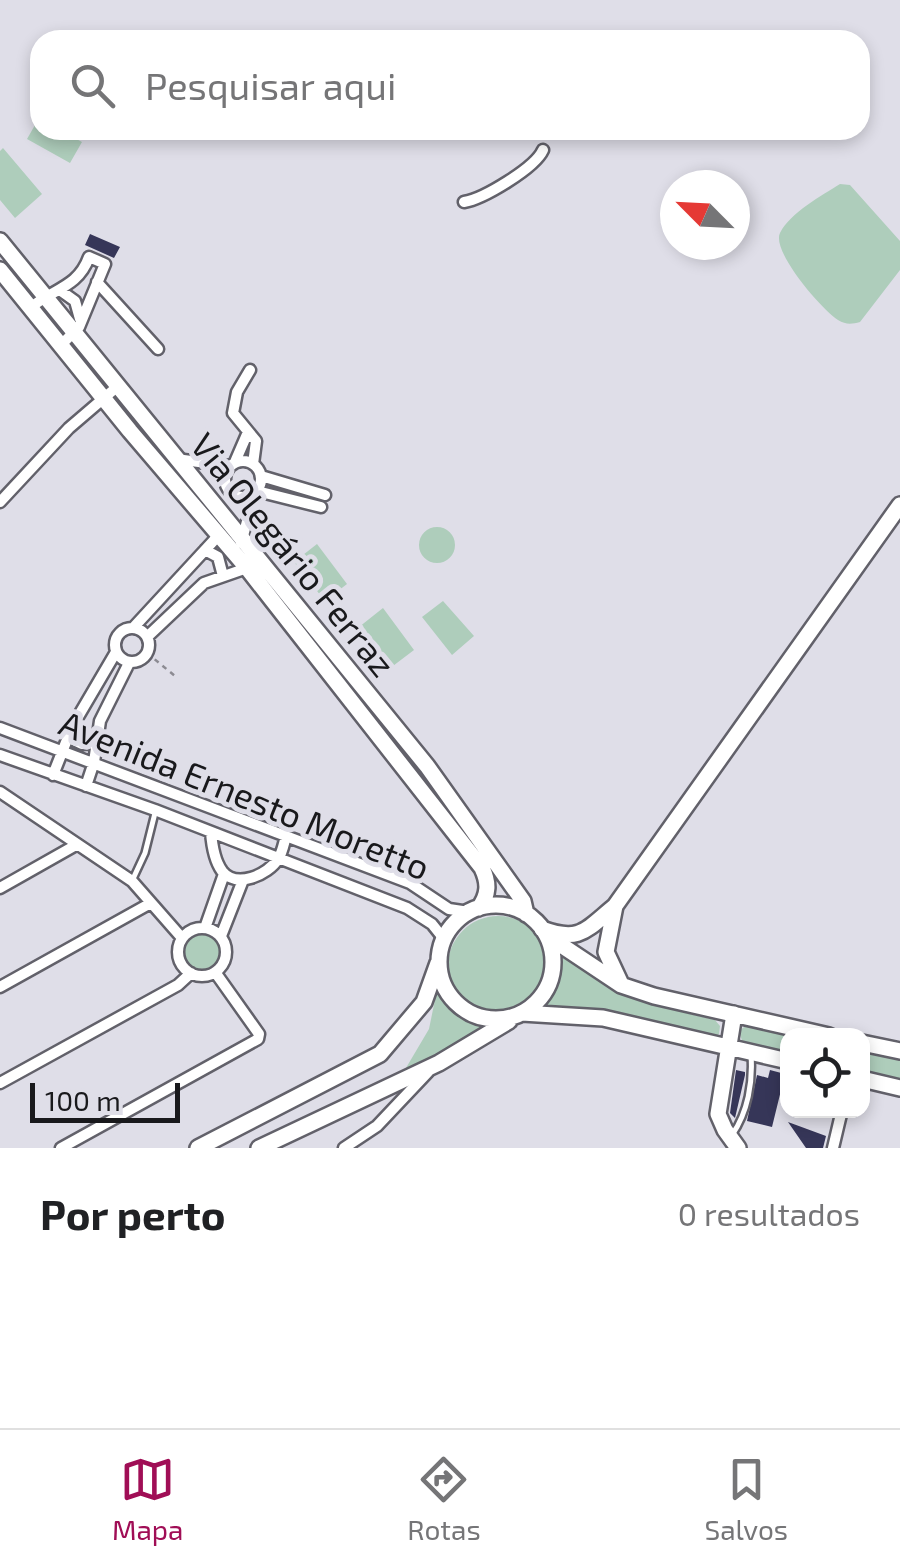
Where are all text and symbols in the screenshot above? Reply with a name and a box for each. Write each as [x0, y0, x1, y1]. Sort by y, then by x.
search box [30, 30, 870, 140]
icon: search [65, 58, 120, 113]
text: Pesquisar aqui [145, 62, 396, 108]
north arrow [660, 170, 750, 260]
street label: Via Olegário Ferraz [183, 424, 405, 684]
street label: Avenida Ernesto Moretto [54, 700, 436, 888]
map controls [780, 1028, 870, 1118]
button: locate [780, 1028, 870, 1118]
scale bar [30, 1078, 180, 1122]
text: 100 m [45, 1083, 121, 1117]
text: Por perto [40, 1188, 226, 1238]
text: 0 resultados [678, 1194, 860, 1232]
tab: Mapa [112, 1452, 183, 1546]
tab: Rotas [407, 1452, 481, 1546]
tab: Salvos [704, 1452, 788, 1546]

